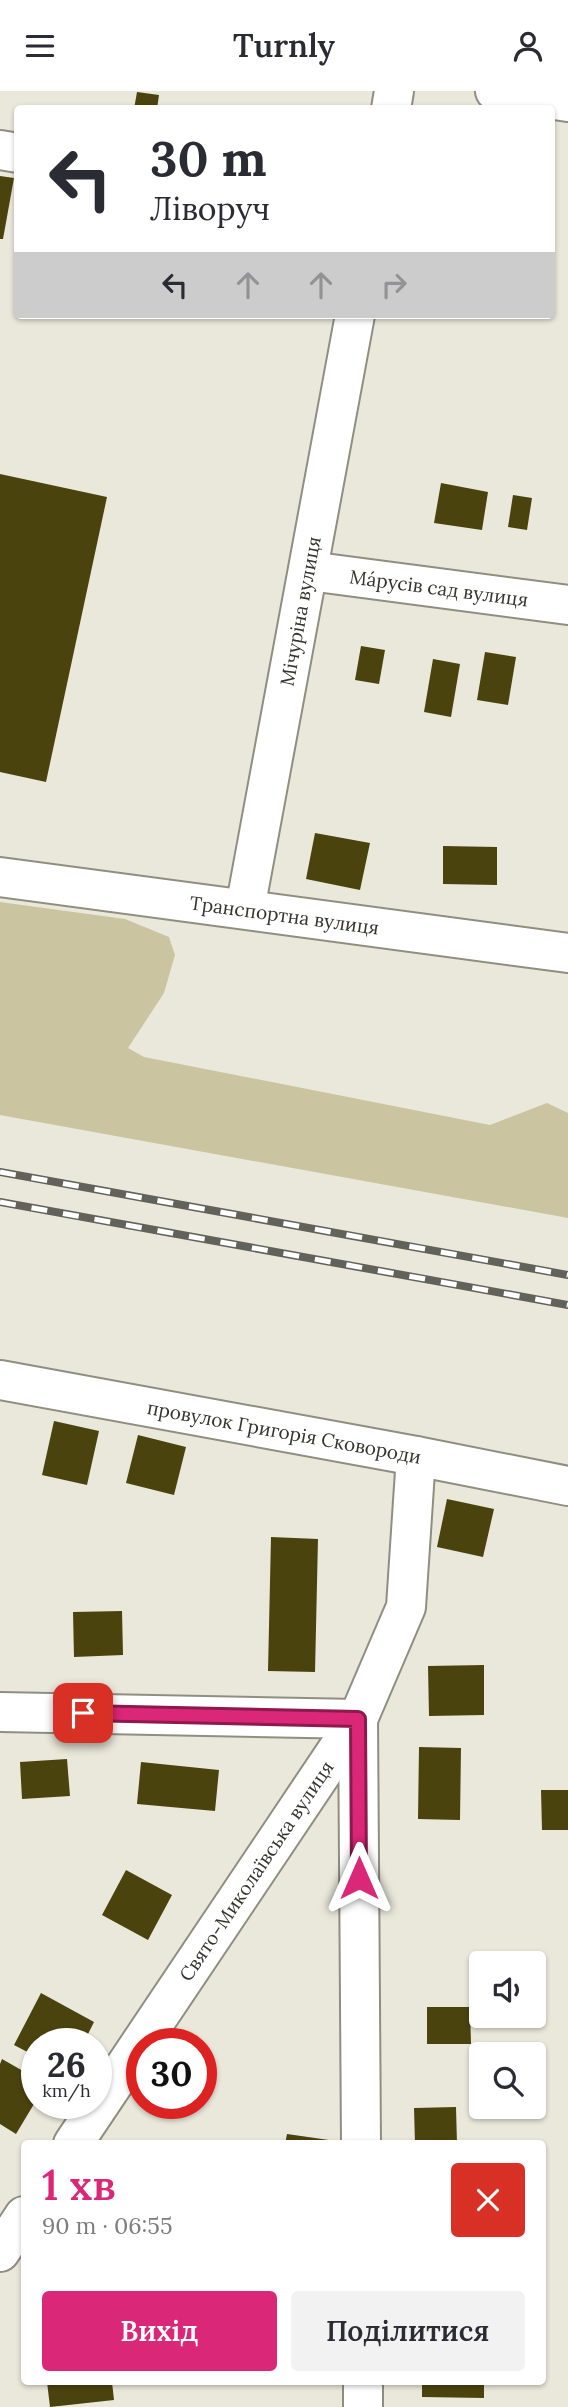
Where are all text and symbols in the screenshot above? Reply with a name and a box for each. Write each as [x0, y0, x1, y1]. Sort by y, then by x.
text: Turnly [233, 25, 335, 66]
icon: menu [21, 27, 59, 65]
icon: person [509, 27, 547, 65]
text: 30 m [150, 127, 267, 189]
icon: left [35, 133, 126, 224]
text: Ліворуч [150, 188, 270, 229]
icon: left [156, 266, 194, 304]
icon: ahead [229, 266, 267, 304]
icon: ahead [302, 266, 340, 304]
icon: right [375, 266, 413, 304]
street label: Мічуріна вулиця [275, 534, 326, 688]
street label: Мáрусів сад вулиця [348, 564, 530, 612]
street label: Транспортна вулиця [188, 891, 381, 940]
street label: провулок Григорія Сковороди [145, 1395, 423, 1469]
pin [53, 1683, 113, 1743]
icon: arrive [64, 1694, 102, 1732]
street label: Свято-Миколаївська вулиця [174, 1756, 339, 1985]
position arrow [322, 1841, 396, 1915]
map controls [469, 1951, 546, 2119]
button: sound [469, 1951, 546, 2028]
speed limit sign: 30 [126, 2028, 217, 2119]
text: 26 [47, 2042, 86, 2087]
button: search [469, 2042, 546, 2119]
text: km/h [42, 2079, 91, 2102]
text: 1 хв [42, 2158, 116, 2212]
button: close [451, 2163, 525, 2237]
text: 90 m · 06:55 [42, 2211, 172, 2240]
button: Вихід [42, 2291, 277, 2371]
button: Поділитися [291, 2291, 525, 2371]

